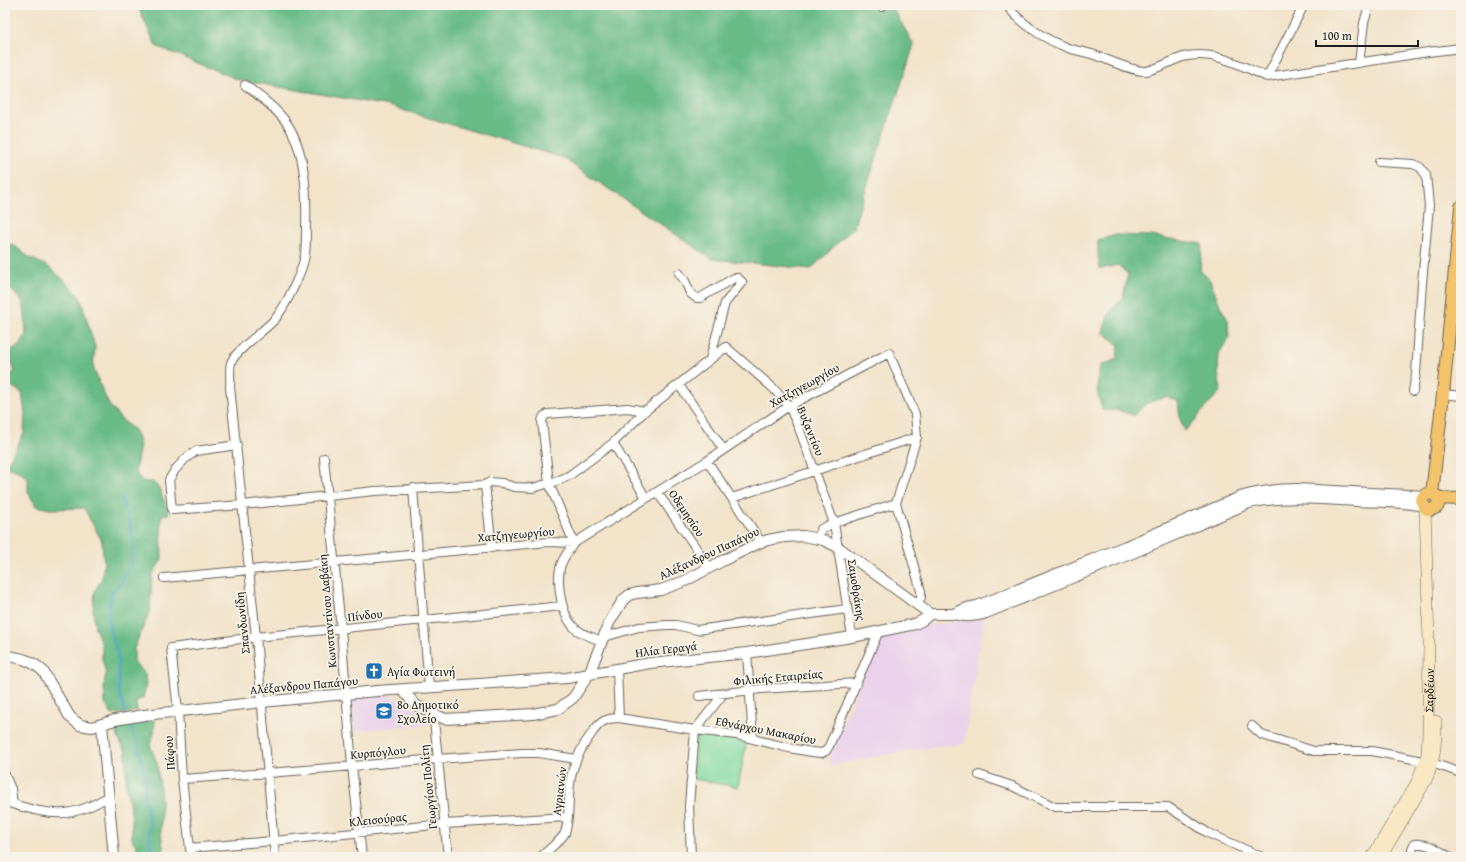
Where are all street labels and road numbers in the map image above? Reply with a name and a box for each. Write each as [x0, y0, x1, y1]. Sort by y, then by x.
street label: Χατζηγεωργίου [766, 359, 842, 411]
street label: Βυζαντίου [793, 404, 829, 458]
street label: Οδεμησίου [665, 486, 709, 540]
street label: Χατζηγεωργίου [477, 522, 555, 546]
street label: Αλέξανδρου Παπάγου [656, 522, 762, 584]
street label: Κωνσταντίνου Δαβάκη [314, 553, 340, 669]
street label: Σαμοθράκης [844, 558, 870, 622]
street label: Σπανδωνίδη [230, 591, 254, 655]
street label: Πίνδου [347, 605, 383, 625]
street label: Ηλία Γεραγά [634, 637, 698, 661]
street label: Φιλικής Εταιρείας [733, 665, 823, 689]
street label: Σαρδέων [1420, 668, 1437, 713]
street label: Αλέξανδρου Παπάγου [249, 672, 359, 698]
street label: Εθνάρχου Μακαρίου [714, 712, 818, 748]
street label: Πάφου [159, 735, 179, 771]
street label: Κυρπόγλου [350, 741, 406, 763]
street label: Γεωργίου Πολίτη [415, 744, 441, 830]
street label: Αγριανών [548, 766, 570, 816]
street label: Κλεισούρας [348, 808, 408, 830]

